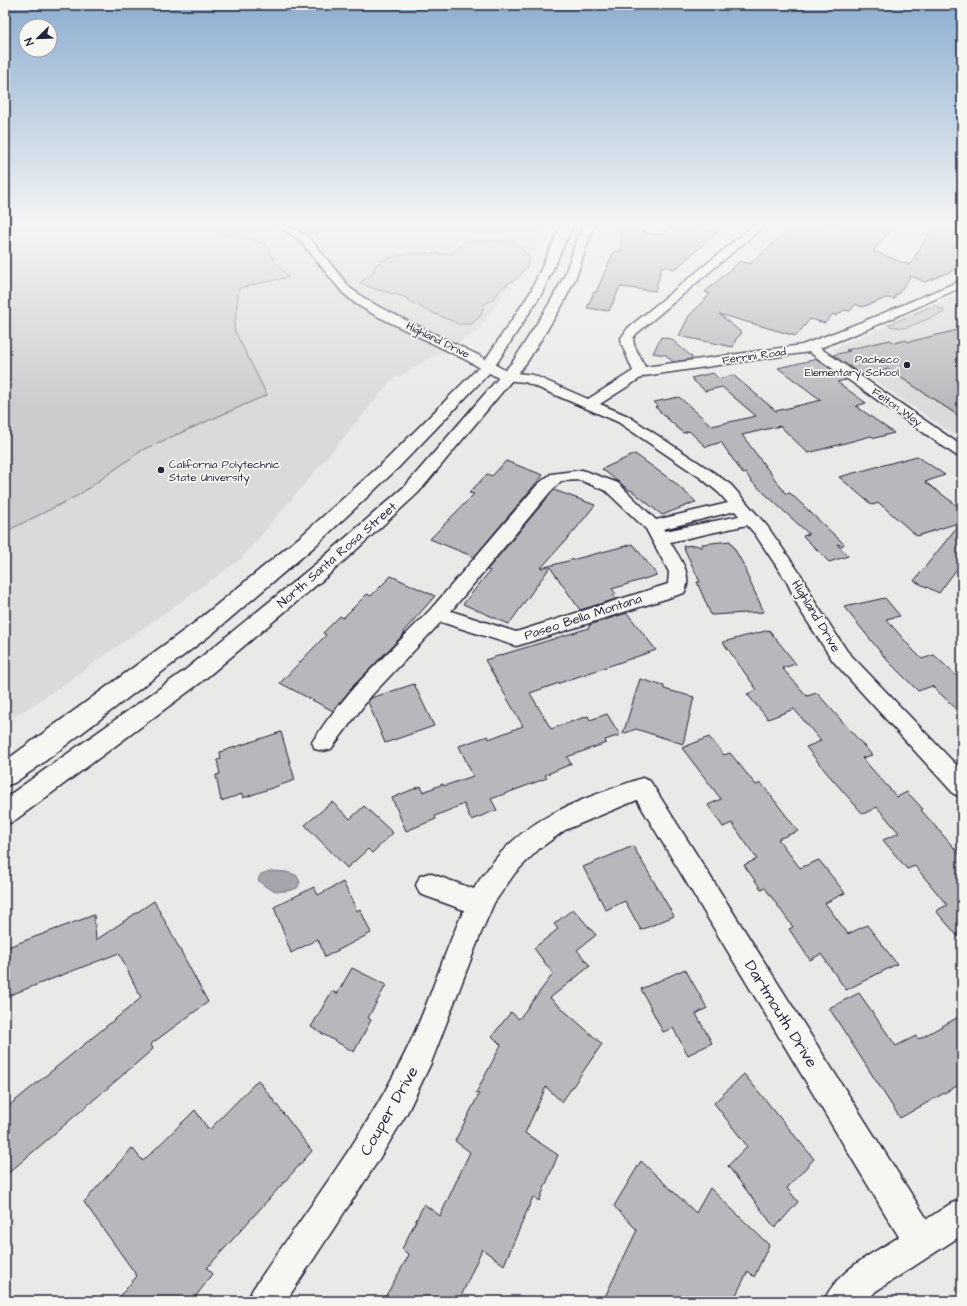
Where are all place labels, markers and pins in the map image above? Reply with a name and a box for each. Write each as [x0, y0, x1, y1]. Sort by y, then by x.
place label: Pacheco Elementary School [805, 352, 900, 381]
marker: Pacheco Elementary School [902, 360, 912, 370]
place label: California Polytechnic State University [169, 457, 280, 486]
marker: California Polytechnic State University [156, 465, 166, 475]

